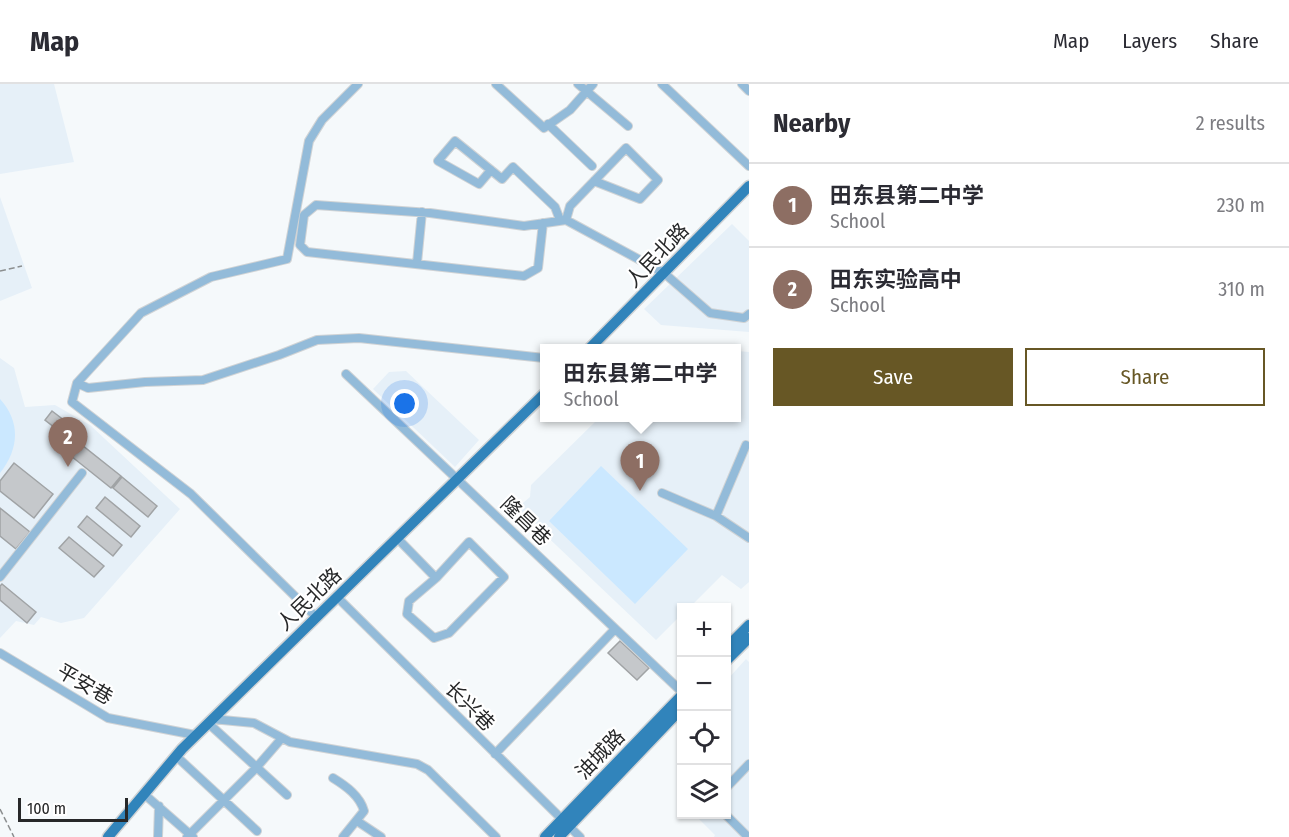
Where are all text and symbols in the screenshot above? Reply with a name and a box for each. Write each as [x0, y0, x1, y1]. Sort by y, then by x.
text: Map [30, 25, 79, 58]
text: Map [1053, 28, 1089, 54]
text: Layers [1122, 28, 1177, 54]
text: Share [1210, 28, 1259, 54]
text: Nearby [773, 108, 850, 139]
text: 2 results [1196, 111, 1265, 135]
text: 田东县第二中学 [830, 182, 984, 209]
text: 1 [788, 193, 797, 217]
text: 230 m [1217, 193, 1265, 217]
text: School [830, 209, 885, 233]
street label: 人民北路 [621, 218, 693, 292]
text: 田东实验高中 [830, 266, 962, 293]
text: 2 [788, 277, 797, 301]
text: 310 m [1218, 277, 1265, 301]
text: School [830, 293, 885, 317]
popup [540, 344, 741, 422]
button: Save [773, 348, 1013, 406]
button: Share [1025, 348, 1265, 406]
text: 田东县第二中学 [563, 360, 718, 387]
text: School [563, 387, 619, 411]
your location [390, 389, 419, 418]
pin: 2 [48, 418, 88, 467]
pin: 1 [620, 442, 660, 491]
street label: 隆昌巷 [496, 492, 556, 550]
street label: 人民北路 [272, 563, 346, 635]
map controls [677, 603, 731, 819]
button: + [677, 603, 731, 657]
button: − [677, 657, 731, 711]
street label: 平安巷 [53, 659, 117, 709]
street label: 长兴巷 [440, 676, 500, 736]
button: locate [677, 711, 731, 765]
street label: 油城路 [571, 724, 629, 784]
button: layers [677, 765, 731, 819]
scale bar [18, 795, 128, 822]
text: 100 m [27, 799, 66, 818]

